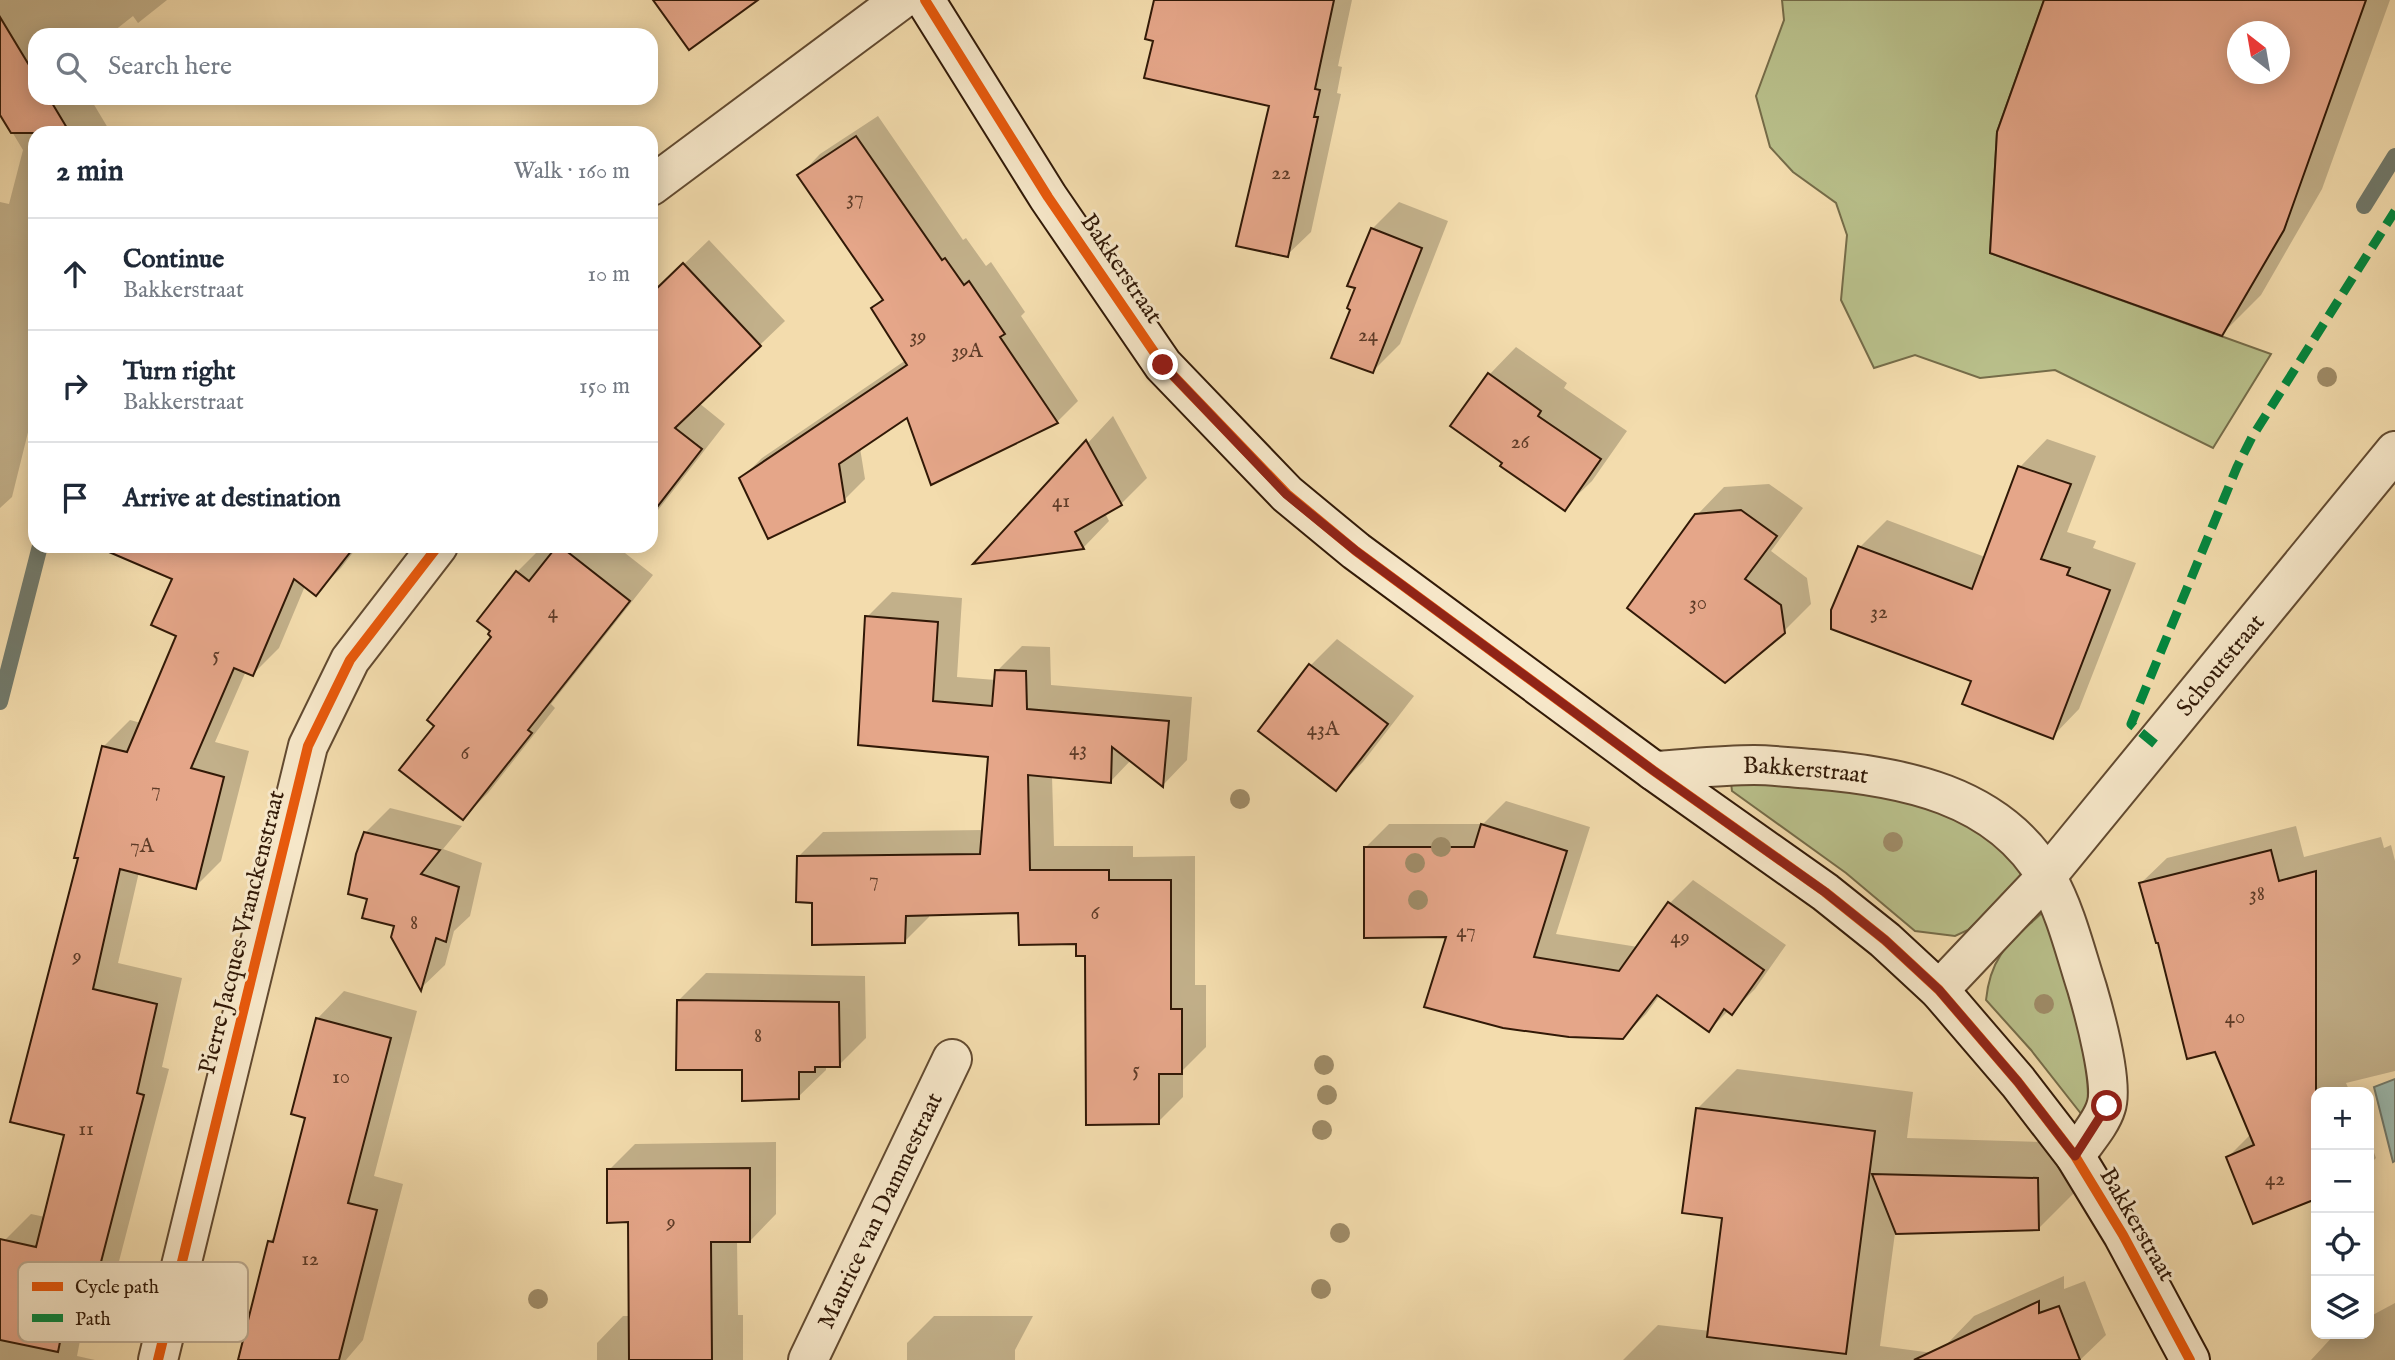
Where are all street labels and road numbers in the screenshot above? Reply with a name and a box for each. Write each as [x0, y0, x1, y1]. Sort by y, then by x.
street label: Bakkerstraat [1073, 208, 1169, 330]
street label: Schoutstraat [2170, 608, 2272, 723]
street label: Bakkerstraat [1743, 751, 1870, 792]
street label: Pierre Jacques Vranckenstraat [192, 787, 293, 1078]
street label: Maurice van Dammestraat [811, 1088, 951, 1334]
street label: Bakkerstraat [2092, 1162, 2182, 1287]

